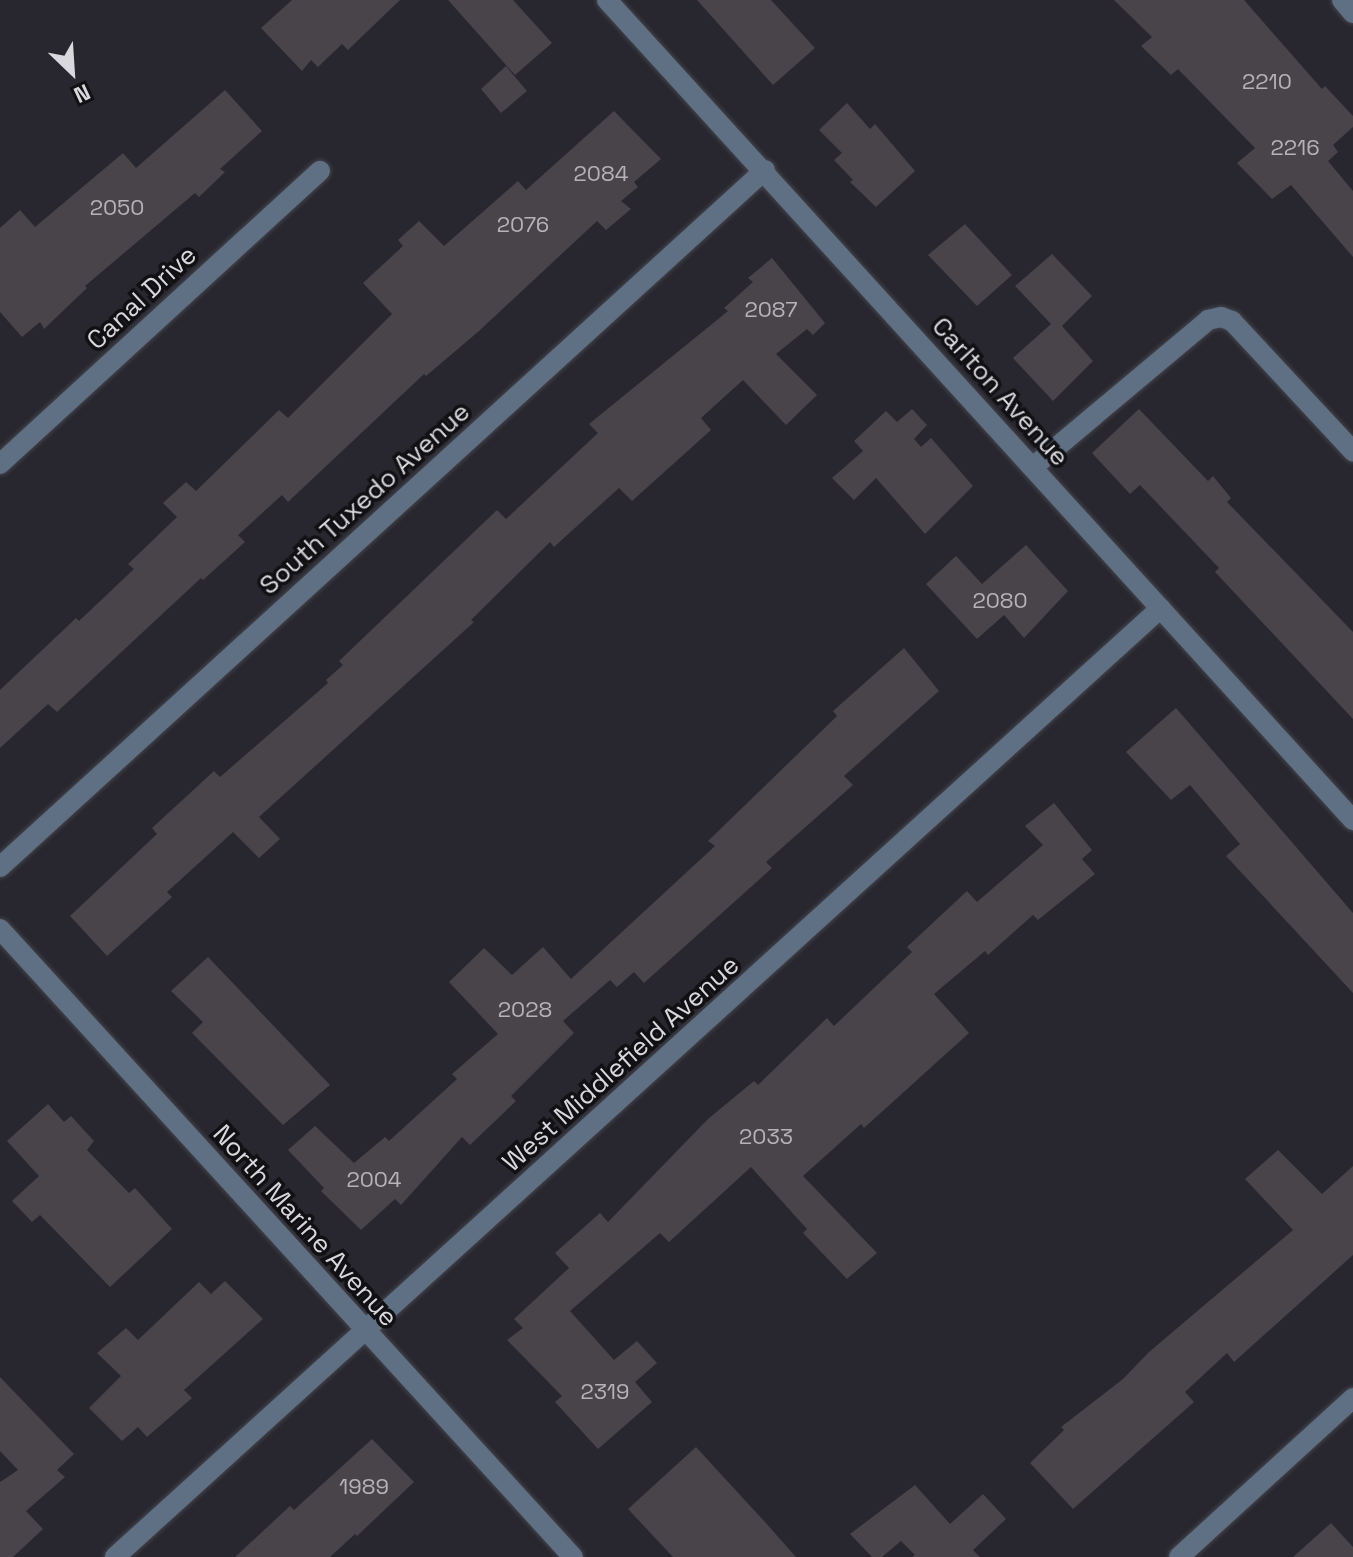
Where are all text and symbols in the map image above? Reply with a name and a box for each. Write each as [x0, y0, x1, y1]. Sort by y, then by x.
north arrow [32, 32, 112, 112]
house number: 2210 [1242, 69, 1292, 95]
text: N [70, 78, 95, 110]
house number: 2216 [1270, 135, 1320, 161]
house number: 2084 [574, 161, 628, 187]
house number: 2050 [90, 195, 144, 221]
house number: 2076 [497, 212, 549, 238]
street label: Canal Drive [81, 240, 203, 356]
house number: 2087 [744, 297, 798, 323]
street label: Carlton Avenue [925, 311, 1075, 473]
street label: South Tuxedo Avenue [253, 396, 477, 602]
house number: 2080 [972, 588, 1028, 614]
street label: West Middlefield Avenue [496, 949, 746, 1179]
house number: 2028 [498, 997, 552, 1023]
street label: North Marine Avenue [206, 1119, 404, 1333]
house number: 2033 [739, 1124, 793, 1150]
house number: 2004 [346, 1167, 402, 1193]
house number: 2319 [581, 1379, 629, 1405]
house number: 1989 [339, 1474, 389, 1500]

